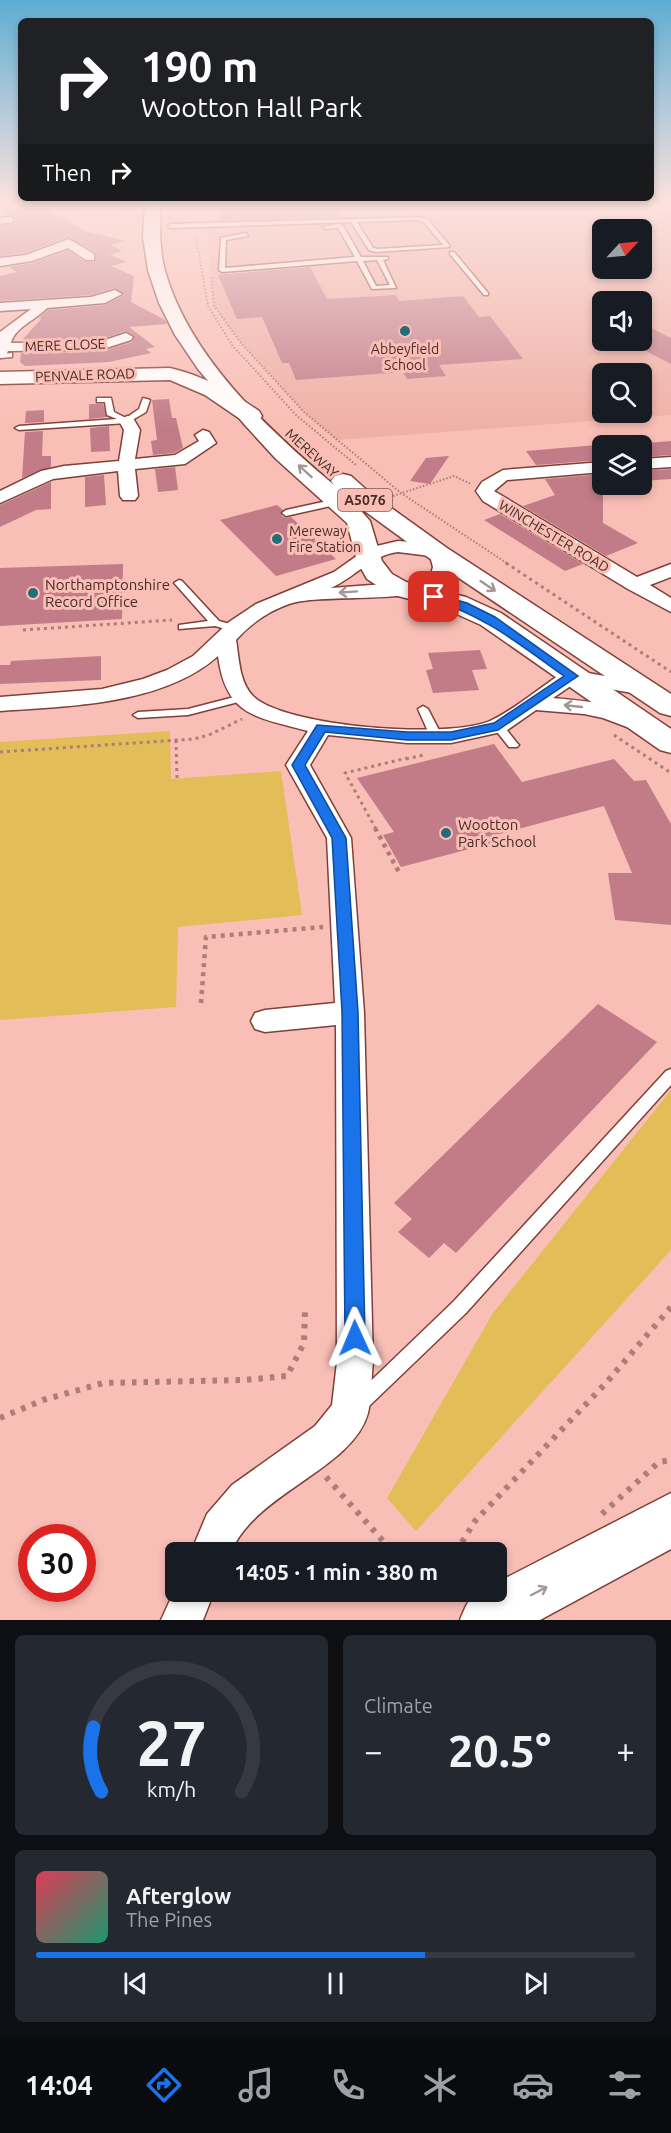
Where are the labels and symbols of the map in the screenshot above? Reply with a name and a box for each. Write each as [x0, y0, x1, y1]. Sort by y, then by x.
north arrow [592, 219, 652, 279]
marker: Abbeyfield School [398, 324, 412, 338]
street label: MERE CLOSE [24, 336, 106, 354]
place label: Abbeyfield School [371, 341, 439, 373]
street label: PENVALE ROAD [35, 365, 135, 385]
street label: MEREWAY [282, 425, 342, 481]
one-way arrow [298, 464, 313, 478]
road number: A5076 [338, 489, 392, 511]
street label: WINCHESTER ROAD [496, 497, 612, 575]
place label: Mereway Fire Station [289, 523, 361, 555]
marker: Mereway Fire Station [270, 532, 284, 546]
pin [408, 571, 459, 622]
place label: Northamptonshire Record Office [45, 576, 170, 610]
one-way arrow [479, 580, 496, 592]
marker: Northamptonshire Record Office [26, 586, 40, 600]
one-way arrow [339, 587, 359, 598]
one-way arrow [564, 700, 583, 711]
place label: Wootton Park School [458, 816, 536, 850]
marker: Wootton Park School [439, 826, 453, 840]
position arrow [323, 1306, 387, 1370]
speed limit sign: 30 [18, 1524, 96, 1602]
one-way arrow [529, 1585, 547, 1596]

